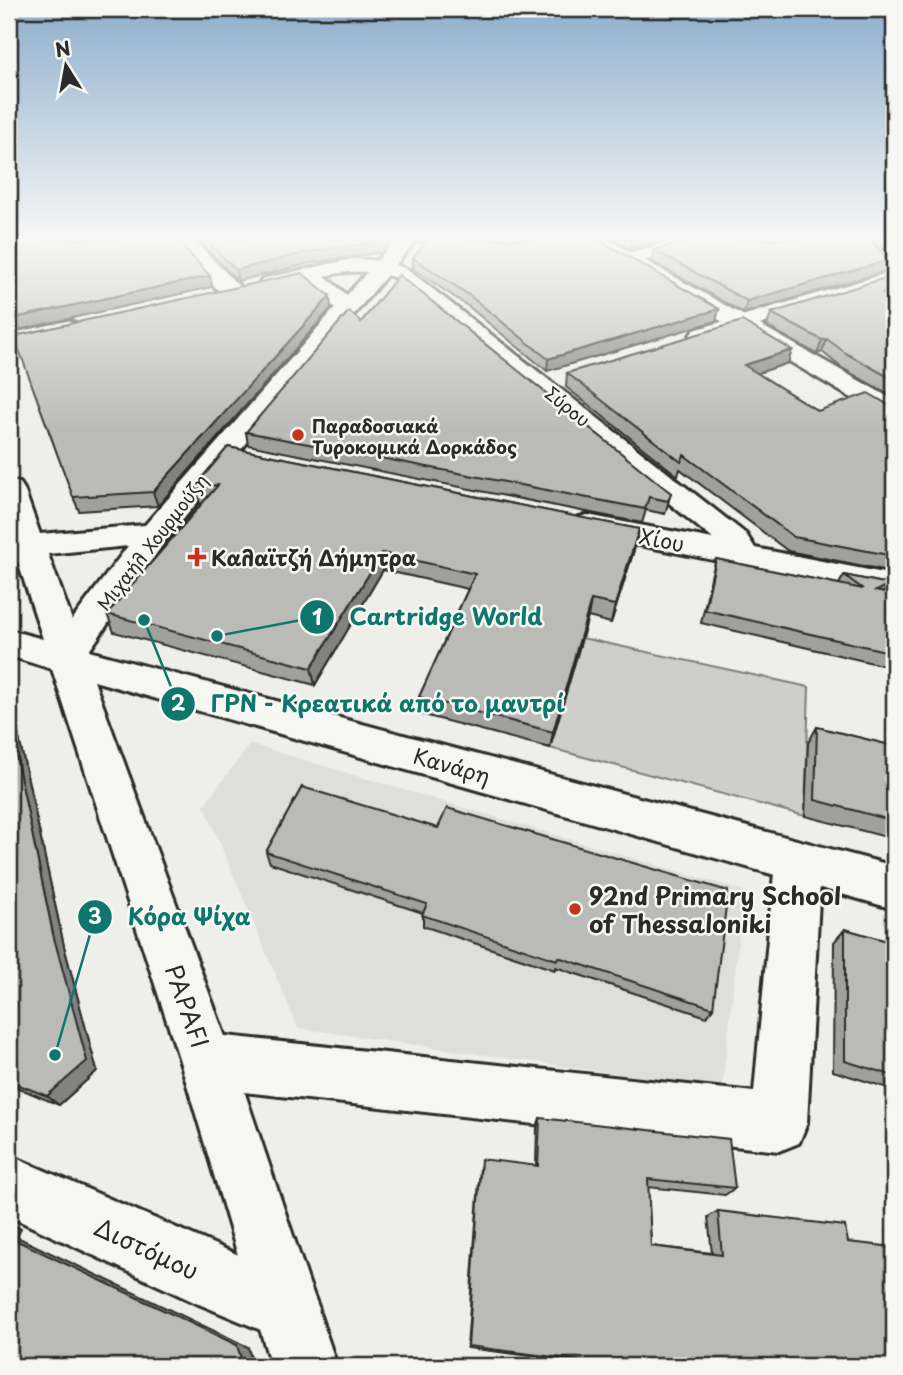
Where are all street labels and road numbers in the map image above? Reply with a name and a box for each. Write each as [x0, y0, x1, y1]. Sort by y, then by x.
street label: Σύρου [540, 379, 596, 433]
street label: Μιχαήλ Χουρμούζη [90, 468, 214, 616]
street label: Χίου [637, 519, 687, 559]
street label: Κανάρη [410, 739, 494, 791]
street label: PAPAFI [157, 959, 219, 1053]
street label: Διστόμου [89, 1208, 205, 1288]

